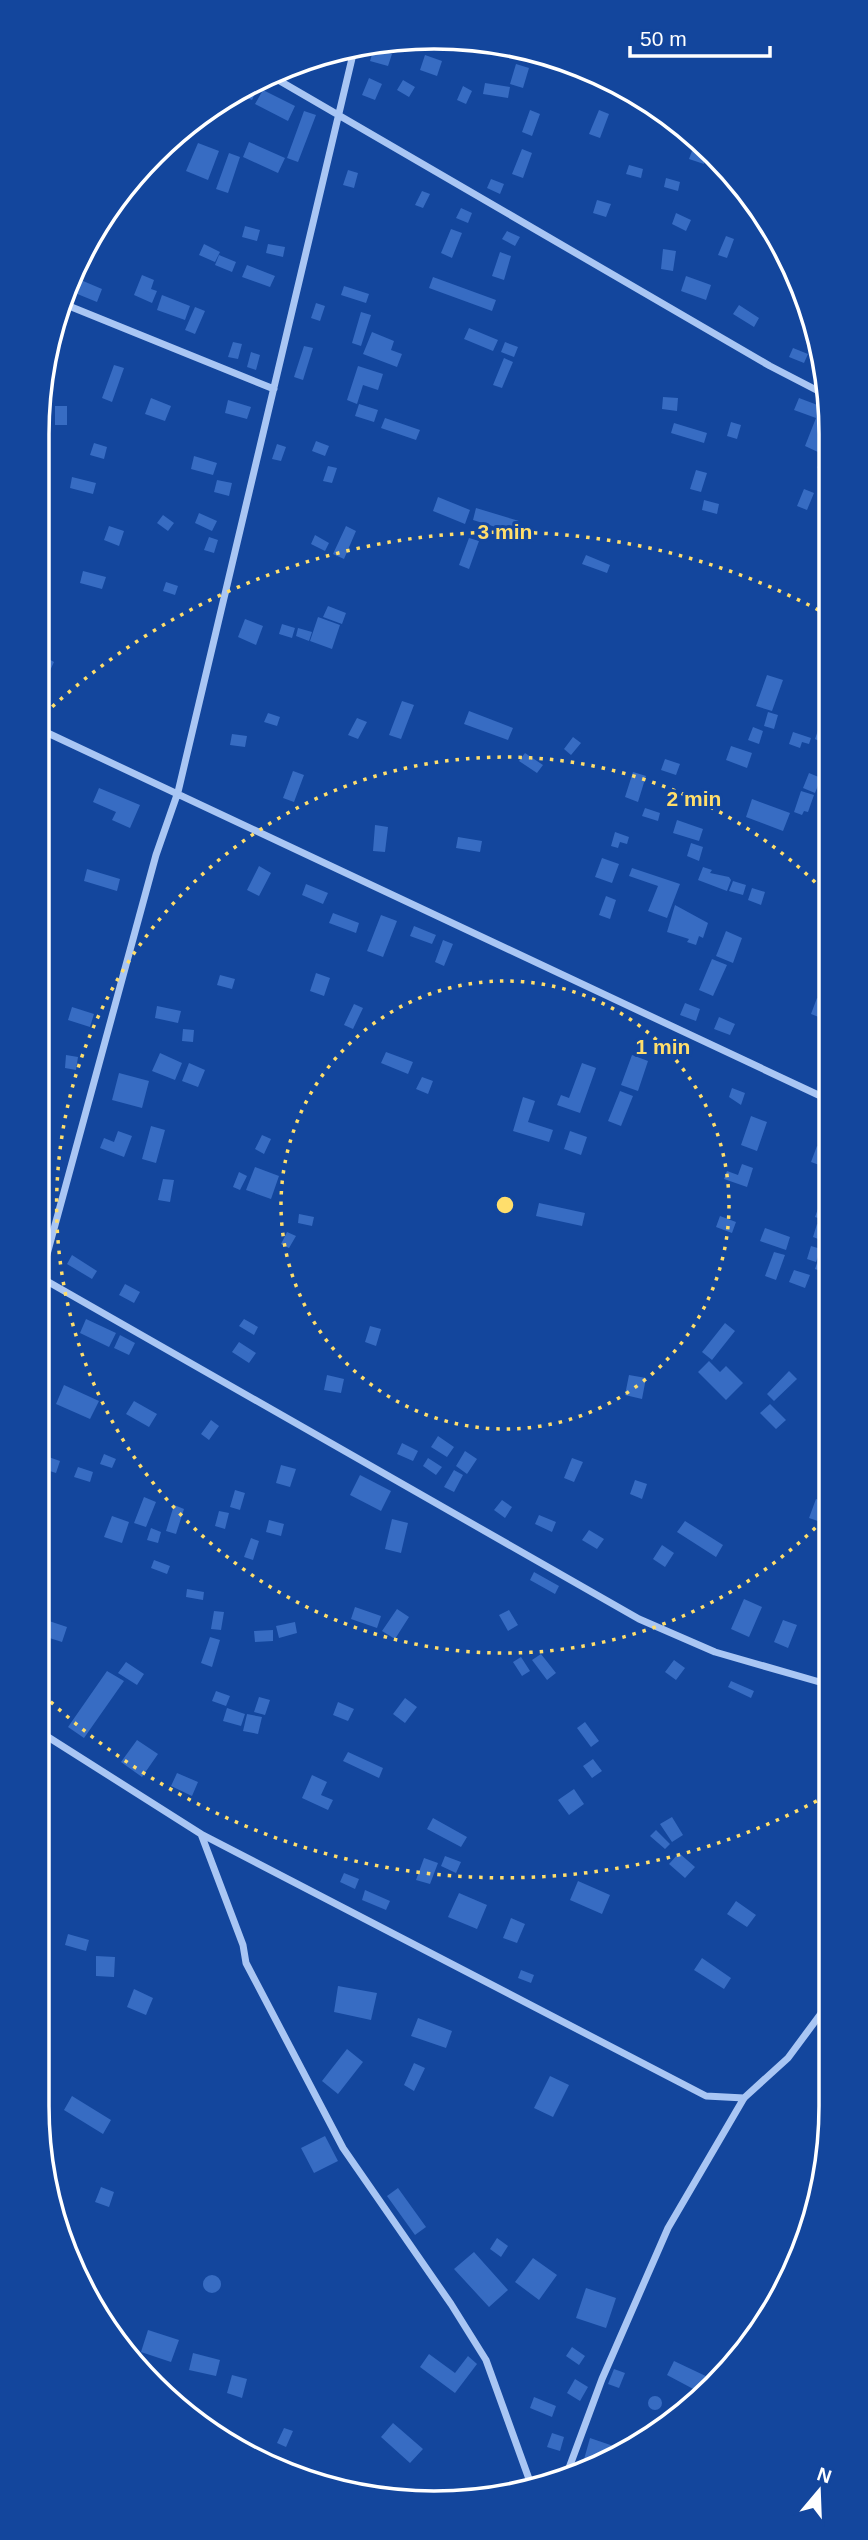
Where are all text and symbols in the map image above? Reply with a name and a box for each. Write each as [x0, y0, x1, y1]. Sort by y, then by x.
scale bar [630, 14, 770, 58]
text: 50 m [640, 27, 687, 50]
text: 3 min [478, 520, 532, 543]
text: 2 min [667, 787, 721, 810]
text: 1 min [636, 1035, 690, 1058]
centre of rings [493, 1193, 517, 1217]
north arrow [784, 2456, 854, 2526]
text: N [814, 2463, 834, 2488]

